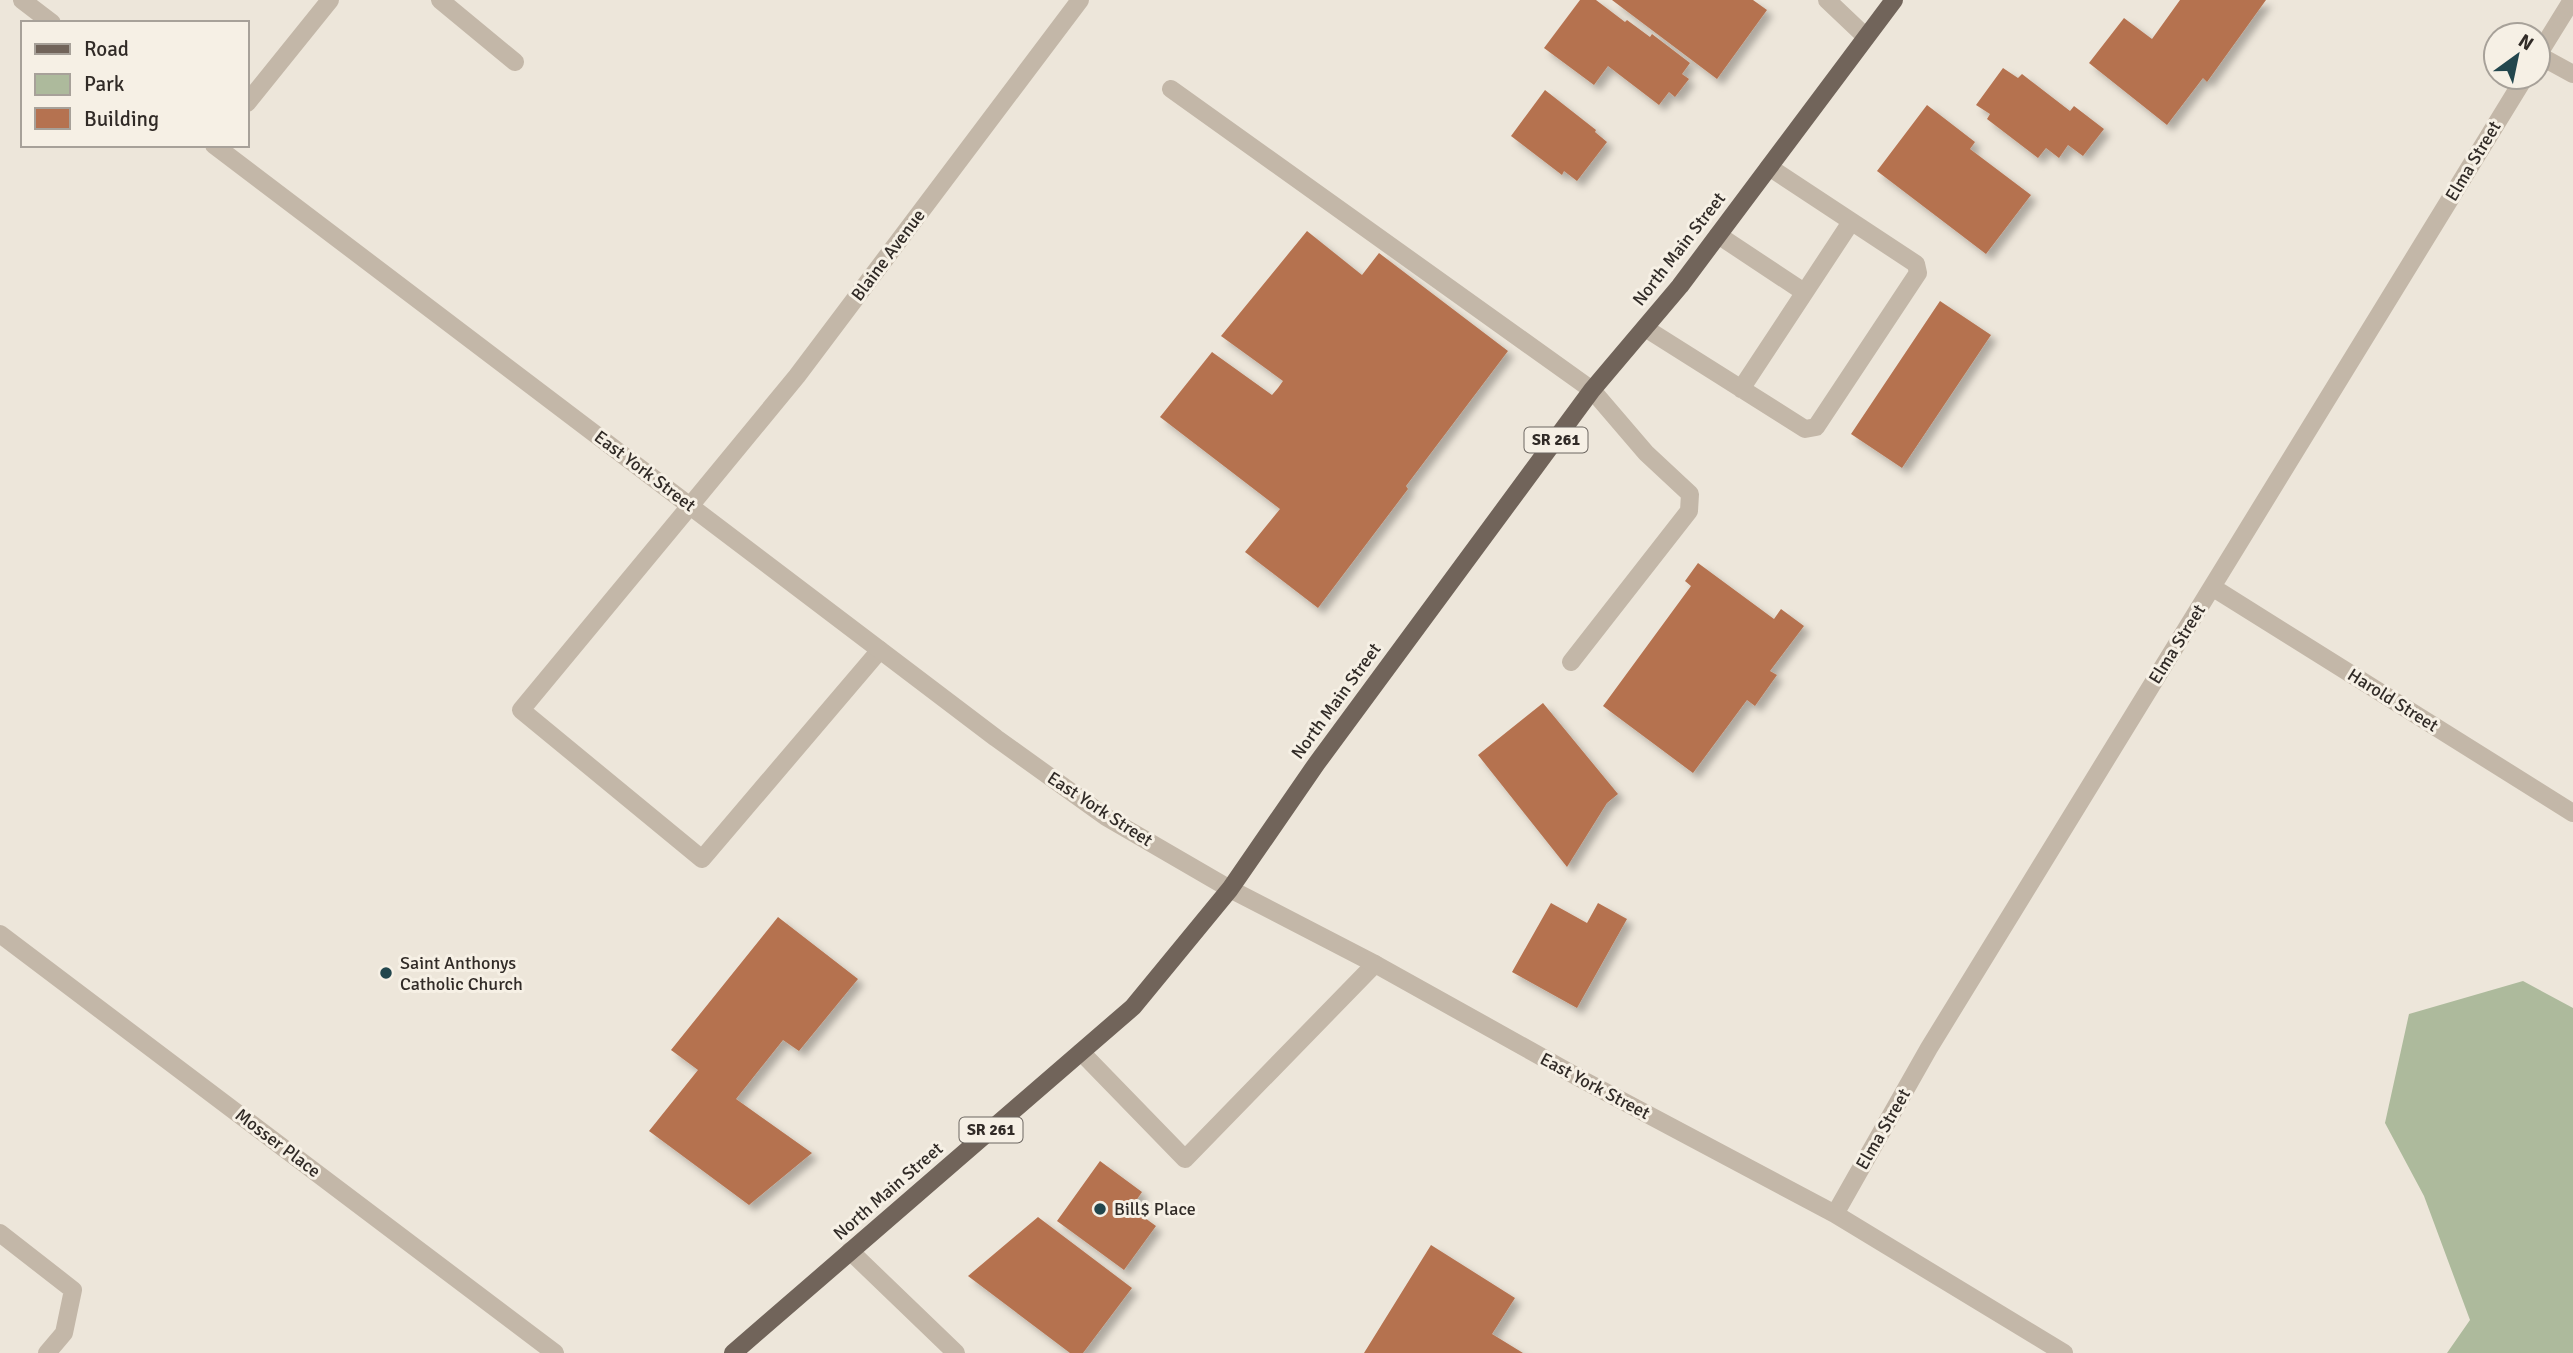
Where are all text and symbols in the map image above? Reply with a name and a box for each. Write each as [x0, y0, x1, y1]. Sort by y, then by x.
legend [21, 21, 248, 147]
north arrow [2482, 21, 2552, 91]
text: N [2514, 29, 2538, 56]
text: Road [84, 36, 129, 62]
text: Park [84, 71, 125, 97]
text: Building [84, 106, 159, 132]
street label: Elma Street [2440, 117, 2506, 205]
street label: North Main Street [1628, 188, 1730, 310]
street label: Blaine Avenue [846, 205, 930, 305]
street label: East York Street [590, 426, 700, 516]
road number: SR 261 [1524, 428, 1588, 452]
street label: Elma Street [2144, 600, 2210, 688]
street label: North Main Street [1287, 639, 1385, 763]
street label: Harold Street [2344, 664, 2442, 736]
street label: East York Street [1043, 767, 1157, 851]
place label: Saint Anthonys Catholic Church [400, 952, 523, 995]
marker: Saint Anthonys Catholic Church [378, 965, 394, 981]
street label: East York Street [1536, 1048, 1654, 1124]
street label: Elma Street [1851, 1085, 1915, 1173]
street label: Mosser Place [231, 1104, 325, 1182]
road number: SR 261 [960, 1118, 1023, 1142]
street label: North Main Street [829, 1137, 947, 1245]
place label: Bill$ Place [1114, 1198, 1196, 1220]
marker: Bill$ Place [1092, 1201, 1108, 1217]

